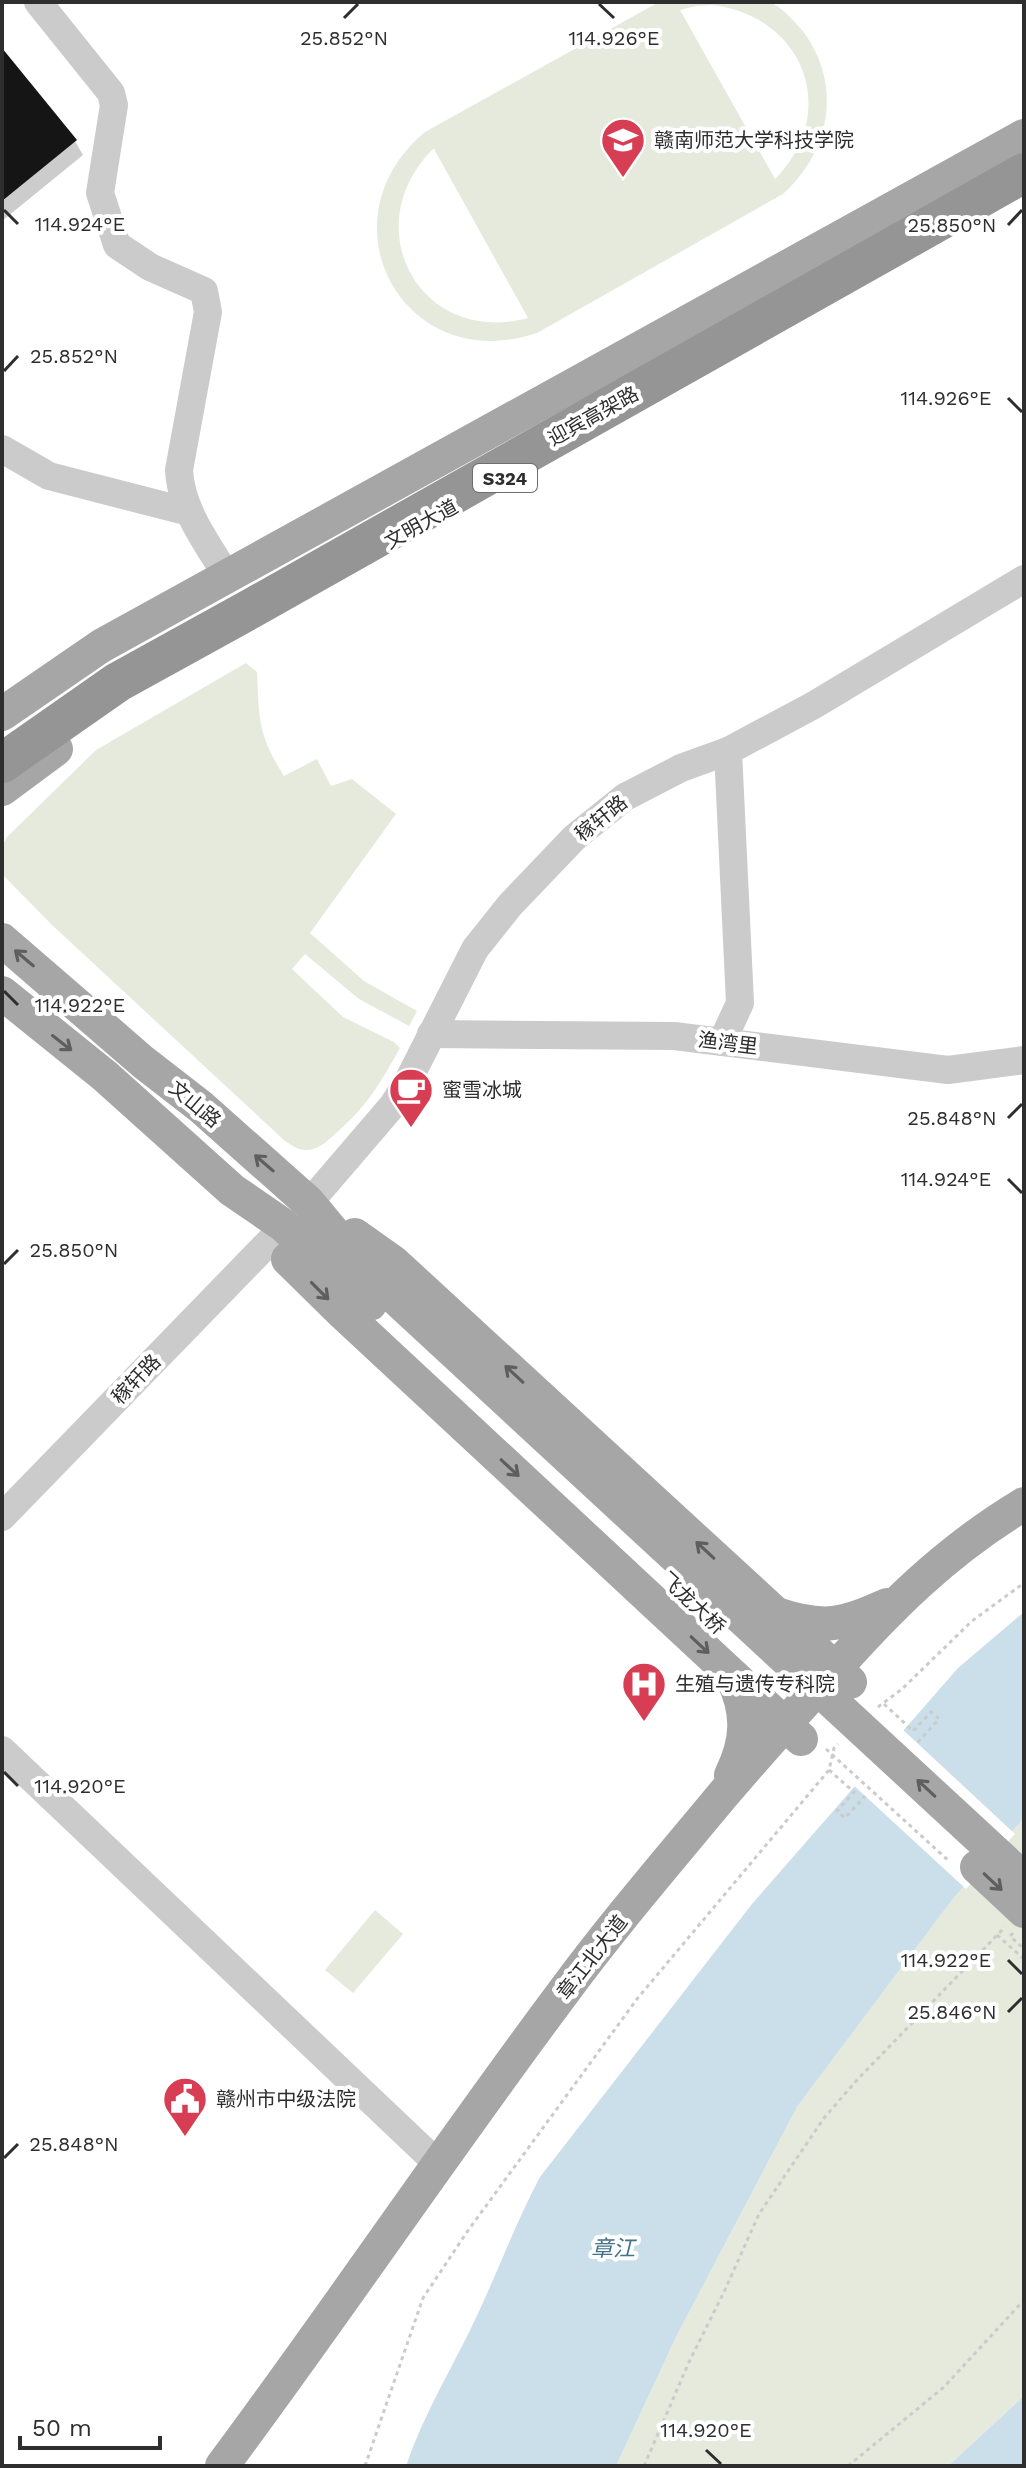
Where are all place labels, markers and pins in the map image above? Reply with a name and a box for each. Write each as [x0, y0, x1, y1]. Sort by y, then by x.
school or university icon: 赣南师范大学科技学院 [599, 116, 647, 179]
place label: 赣南师范大学科技学院 [654, 128, 854, 152]
cafe icon: 蜜雪冰城 [387, 1066, 435, 1129]
place label: 蜜雪冰城 [442, 1078, 522, 1102]
hospital icon: 生殖与遗传专科院 [620, 1660, 668, 1723]
place label: 生殖与遗传专科院 [675, 1672, 835, 1696]
public building icon: 赣州市中级法院 [161, 2075, 209, 2138]
place label: 赣州市中级法院 [216, 2087, 356, 2111]

